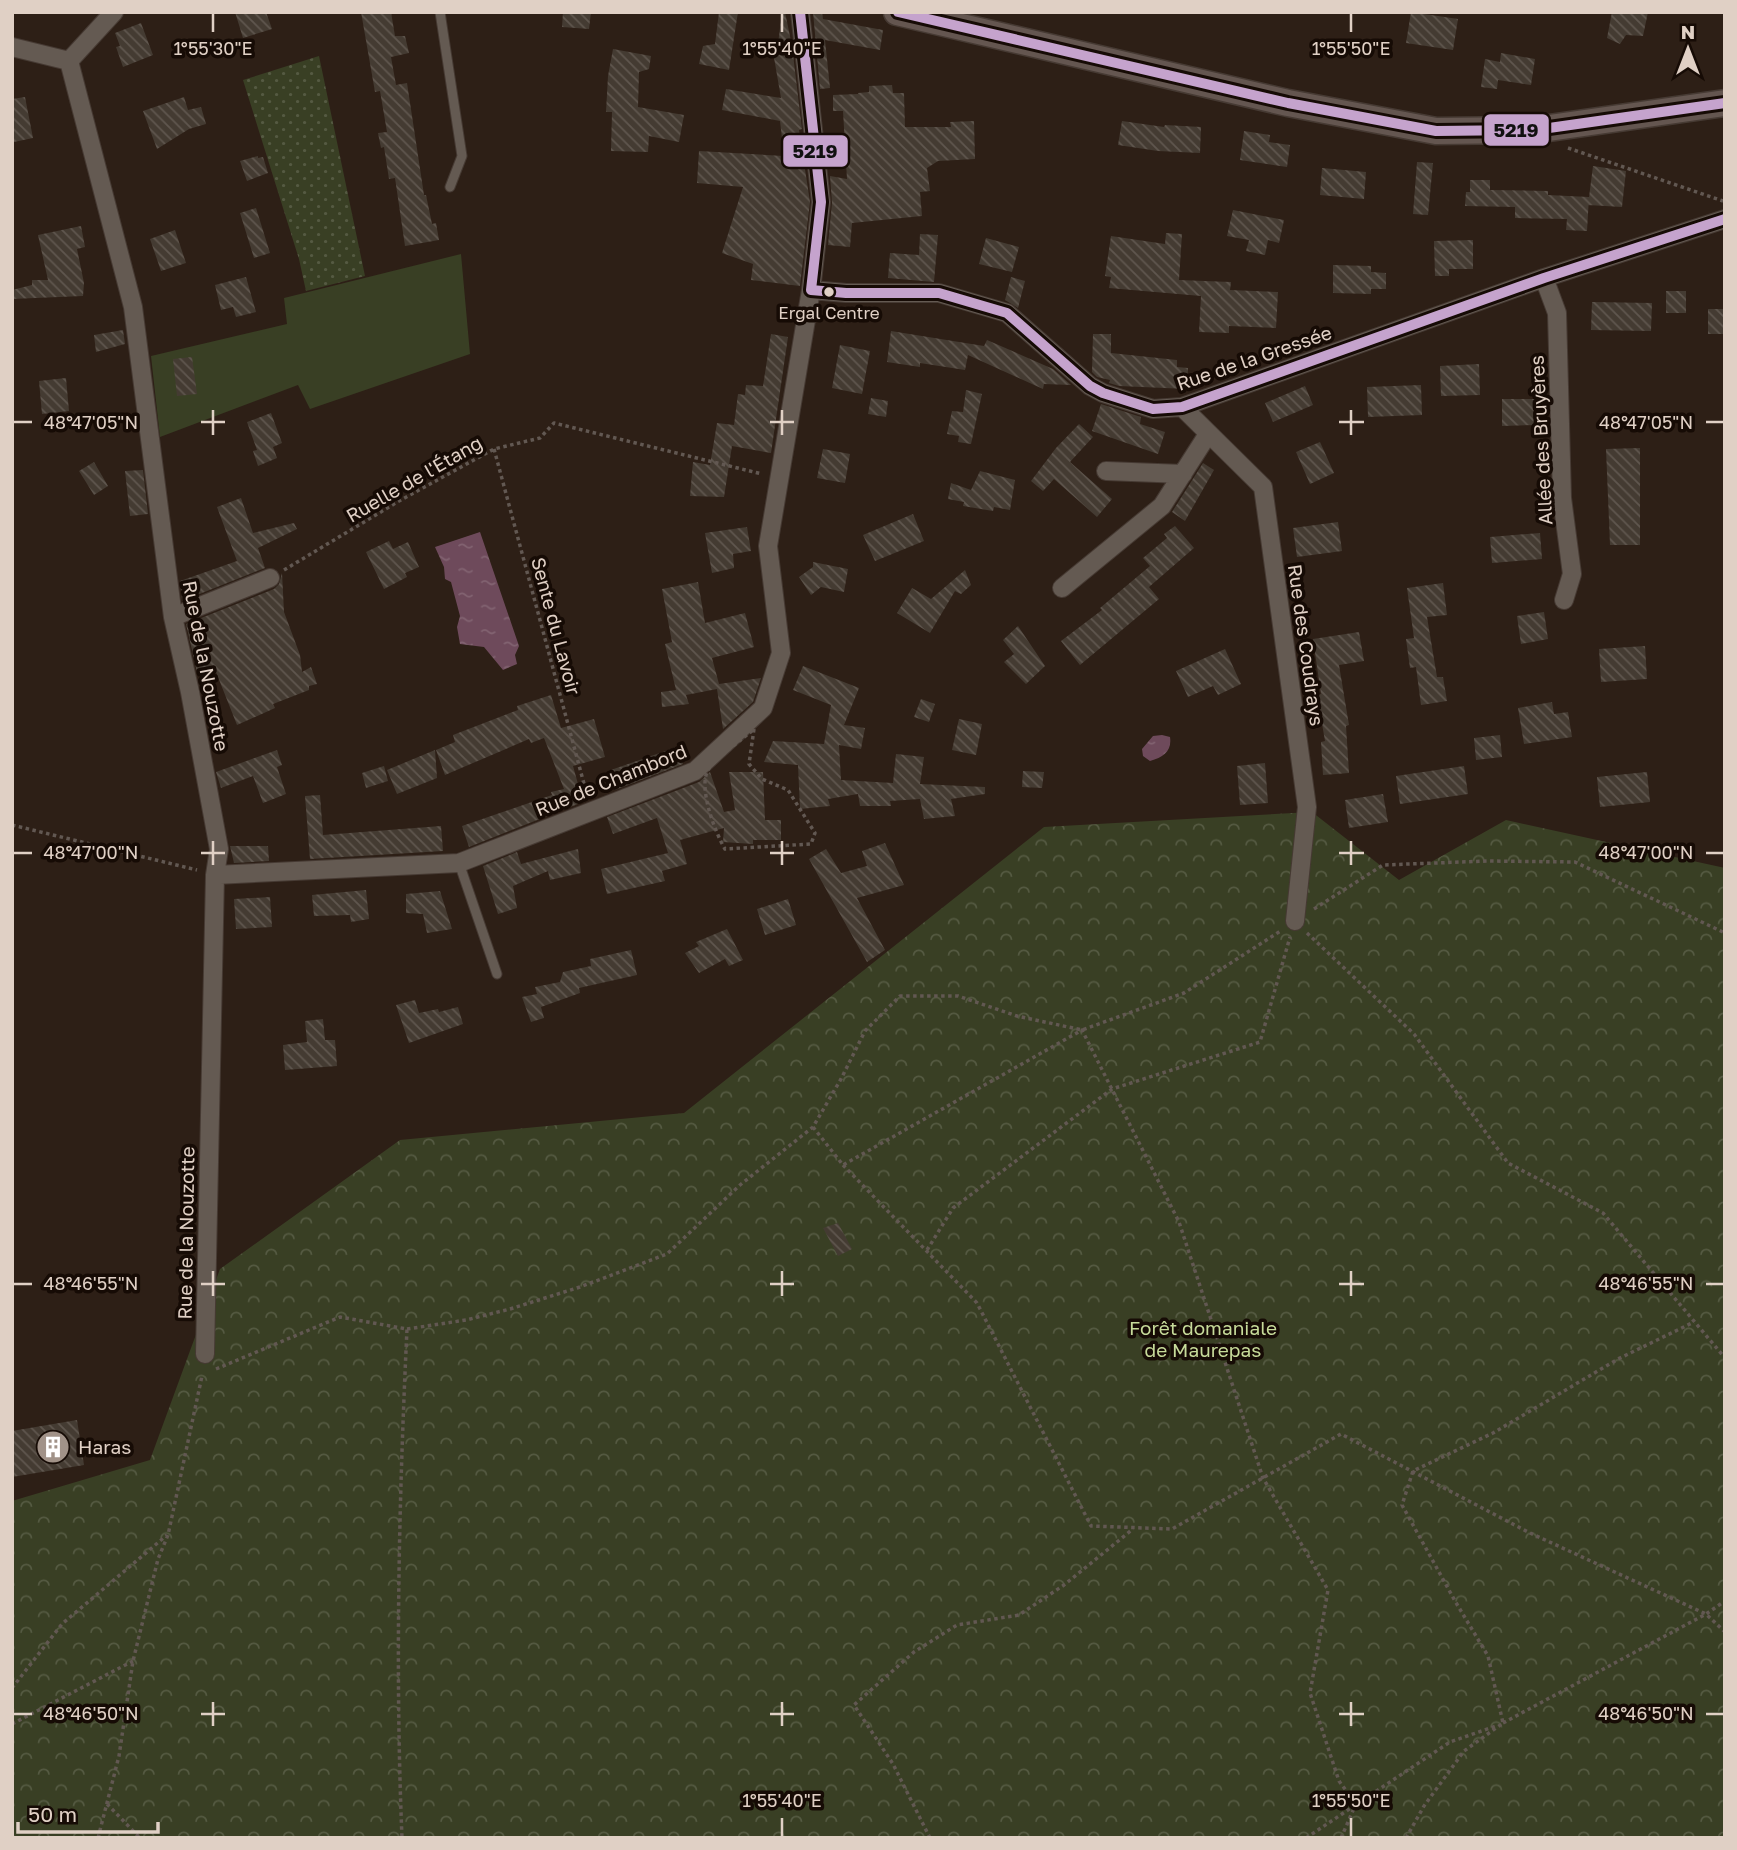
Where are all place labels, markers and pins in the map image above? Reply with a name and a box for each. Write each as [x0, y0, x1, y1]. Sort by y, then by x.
marker: Ergal Centre [822, 285, 836, 299]
place label: Ergal Centre [778, 302, 880, 323]
building icon: Haras [34, 1428, 72, 1466]
place label: Haras [78, 1435, 131, 1458]

